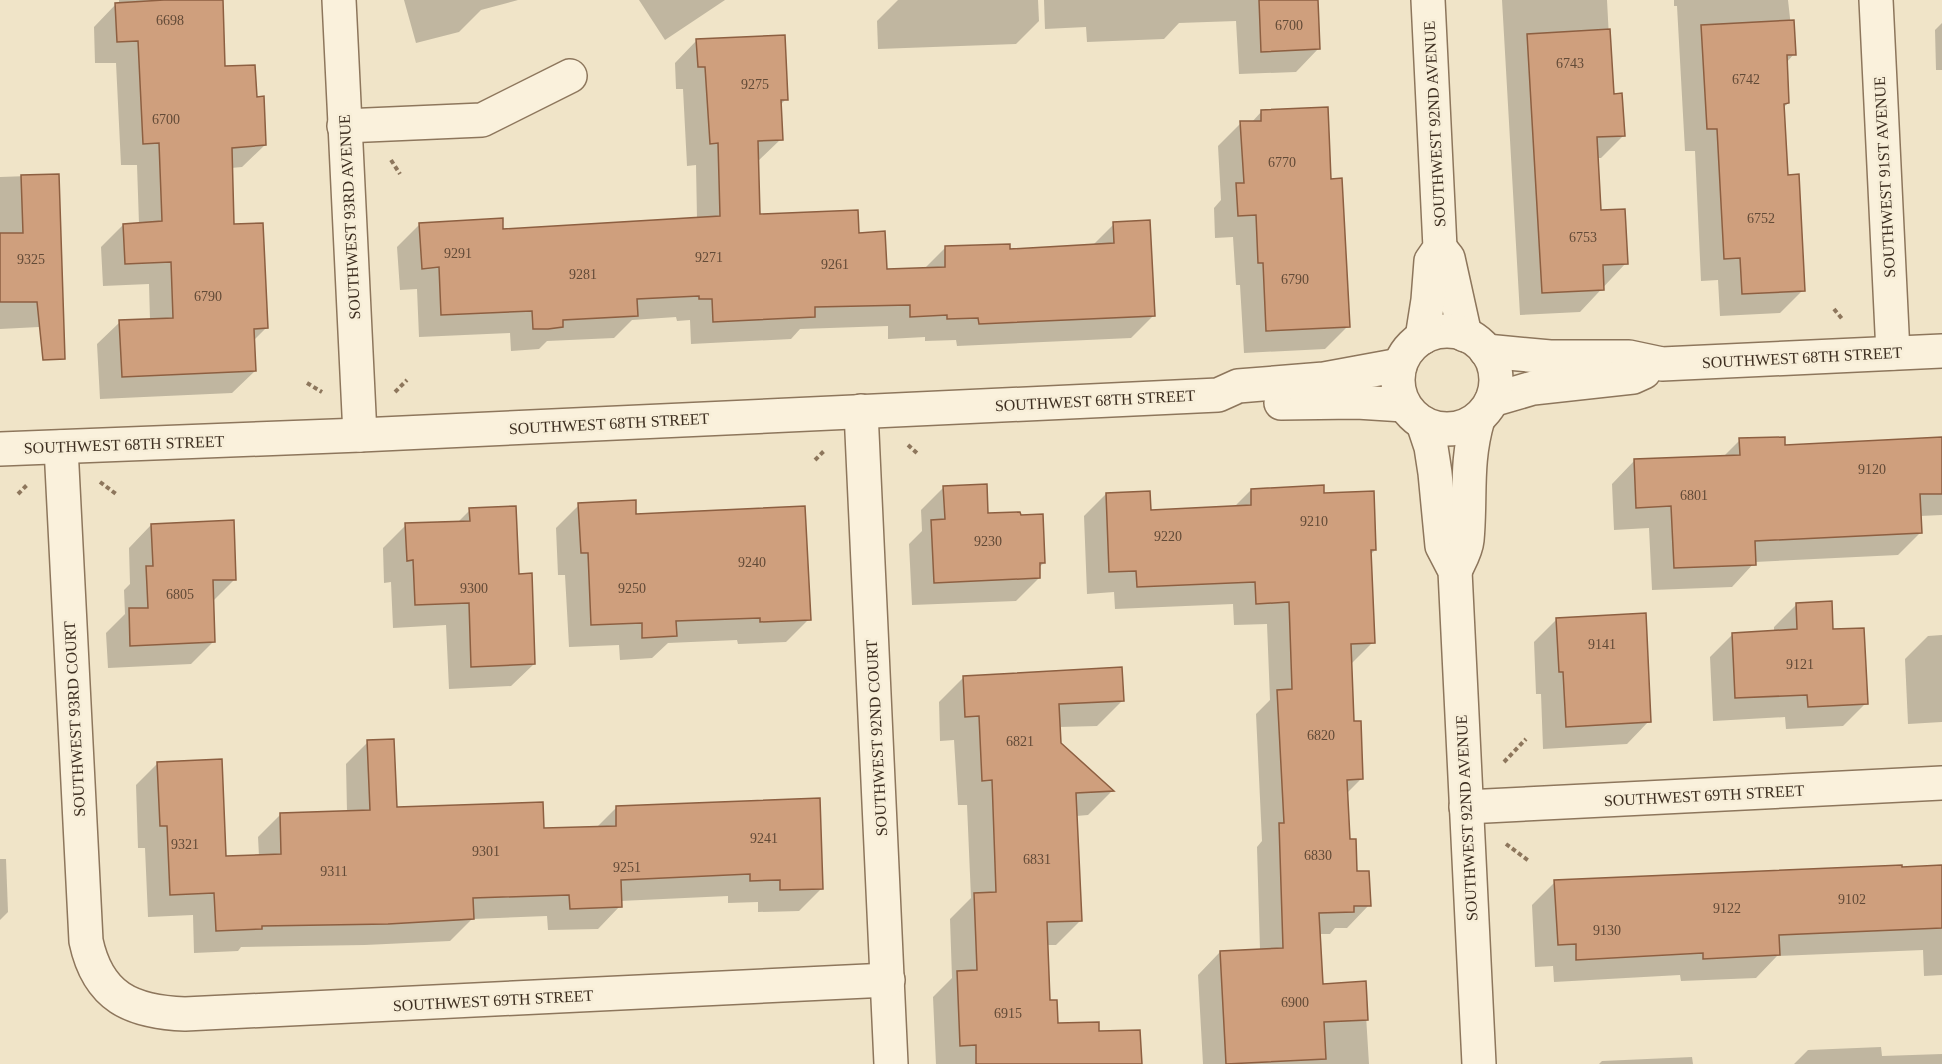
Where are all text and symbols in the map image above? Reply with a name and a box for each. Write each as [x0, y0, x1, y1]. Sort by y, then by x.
house number: 6698 [156, 13, 184, 28]
house number: 6700 [1275, 18, 1303, 33]
street label: SOUTHWEST 92ND AVENUE [1421, 20, 1448, 228]
house number: 6743 [1556, 56, 1584, 71]
house number: 6742 [1732, 72, 1760, 87]
street label: SOUTHWEST 91ST AVENUE [1871, 76, 1898, 278]
house number: 9275 [741, 77, 769, 92]
house number: 6700 [152, 112, 180, 127]
street label: SOUTHWEST 93RD AVENUE [336, 114, 363, 320]
house number: 6770 [1268, 155, 1296, 170]
house number: 6752 [1747, 211, 1775, 226]
house number: 6753 [1569, 230, 1597, 245]
house number: 9291 [444, 246, 472, 261]
house number: 9271 [695, 250, 723, 265]
house number: 9325 [17, 252, 45, 267]
house number: 9261 [821, 257, 849, 272]
house number: 9281 [569, 267, 597, 282]
house number: 6790 [1281, 272, 1309, 287]
house number: 6790 [194, 289, 222, 304]
street label: SOUTHWEST 68TH STREET [1701, 344, 1903, 371]
street label: SOUTHWEST 68TH STREET [994, 387, 1196, 414]
street label: SOUTHWEST 68TH STREET [508, 410, 710, 437]
street label: SOUTHWEST 68TH STREET [23, 432, 225, 456]
house number: 9120 [1858, 462, 1886, 477]
house number: 6801 [1680, 488, 1708, 503]
house number: 9210 [1300, 514, 1328, 529]
house number: 9220 [1154, 529, 1182, 544]
house number: 9230 [974, 534, 1002, 549]
house number: 9240 [738, 555, 766, 570]
house number: 9300 [460, 581, 488, 596]
house number: 9250 [618, 581, 646, 596]
house number: 6805 [166, 587, 194, 602]
street label: SOUTHWEST 93RD COURT [61, 620, 88, 817]
house number: 9141 [1588, 637, 1616, 652]
street label: SOUTHWEST 92ND COURT [863, 639, 890, 837]
house number: 9121 [1786, 657, 1814, 672]
street label: SOUTHWEST 92ND AVENUE [1453, 714, 1480, 922]
house number: 6820 [1307, 728, 1335, 743]
house number: 6821 [1006, 734, 1034, 749]
street label: SOUTHWEST 69TH STREET [1603, 782, 1805, 809]
house number: 9241 [750, 831, 778, 846]
house number: 9321 [171, 837, 199, 852]
house number: 9301 [472, 844, 500, 859]
house number: 6830 [1304, 848, 1332, 863]
house number: 6831 [1023, 852, 1051, 867]
house number: 9251 [613, 860, 641, 875]
house number: 9311 [320, 864, 348, 879]
house number: 9102 [1838, 892, 1866, 907]
house number: 9122 [1713, 901, 1741, 916]
house number: 9130 [1593, 923, 1621, 938]
street label: SOUTHWEST 69TH STREET [392, 987, 594, 1014]
house number: 6900 [1281, 995, 1309, 1010]
house number: 6915 [994, 1006, 1022, 1021]

